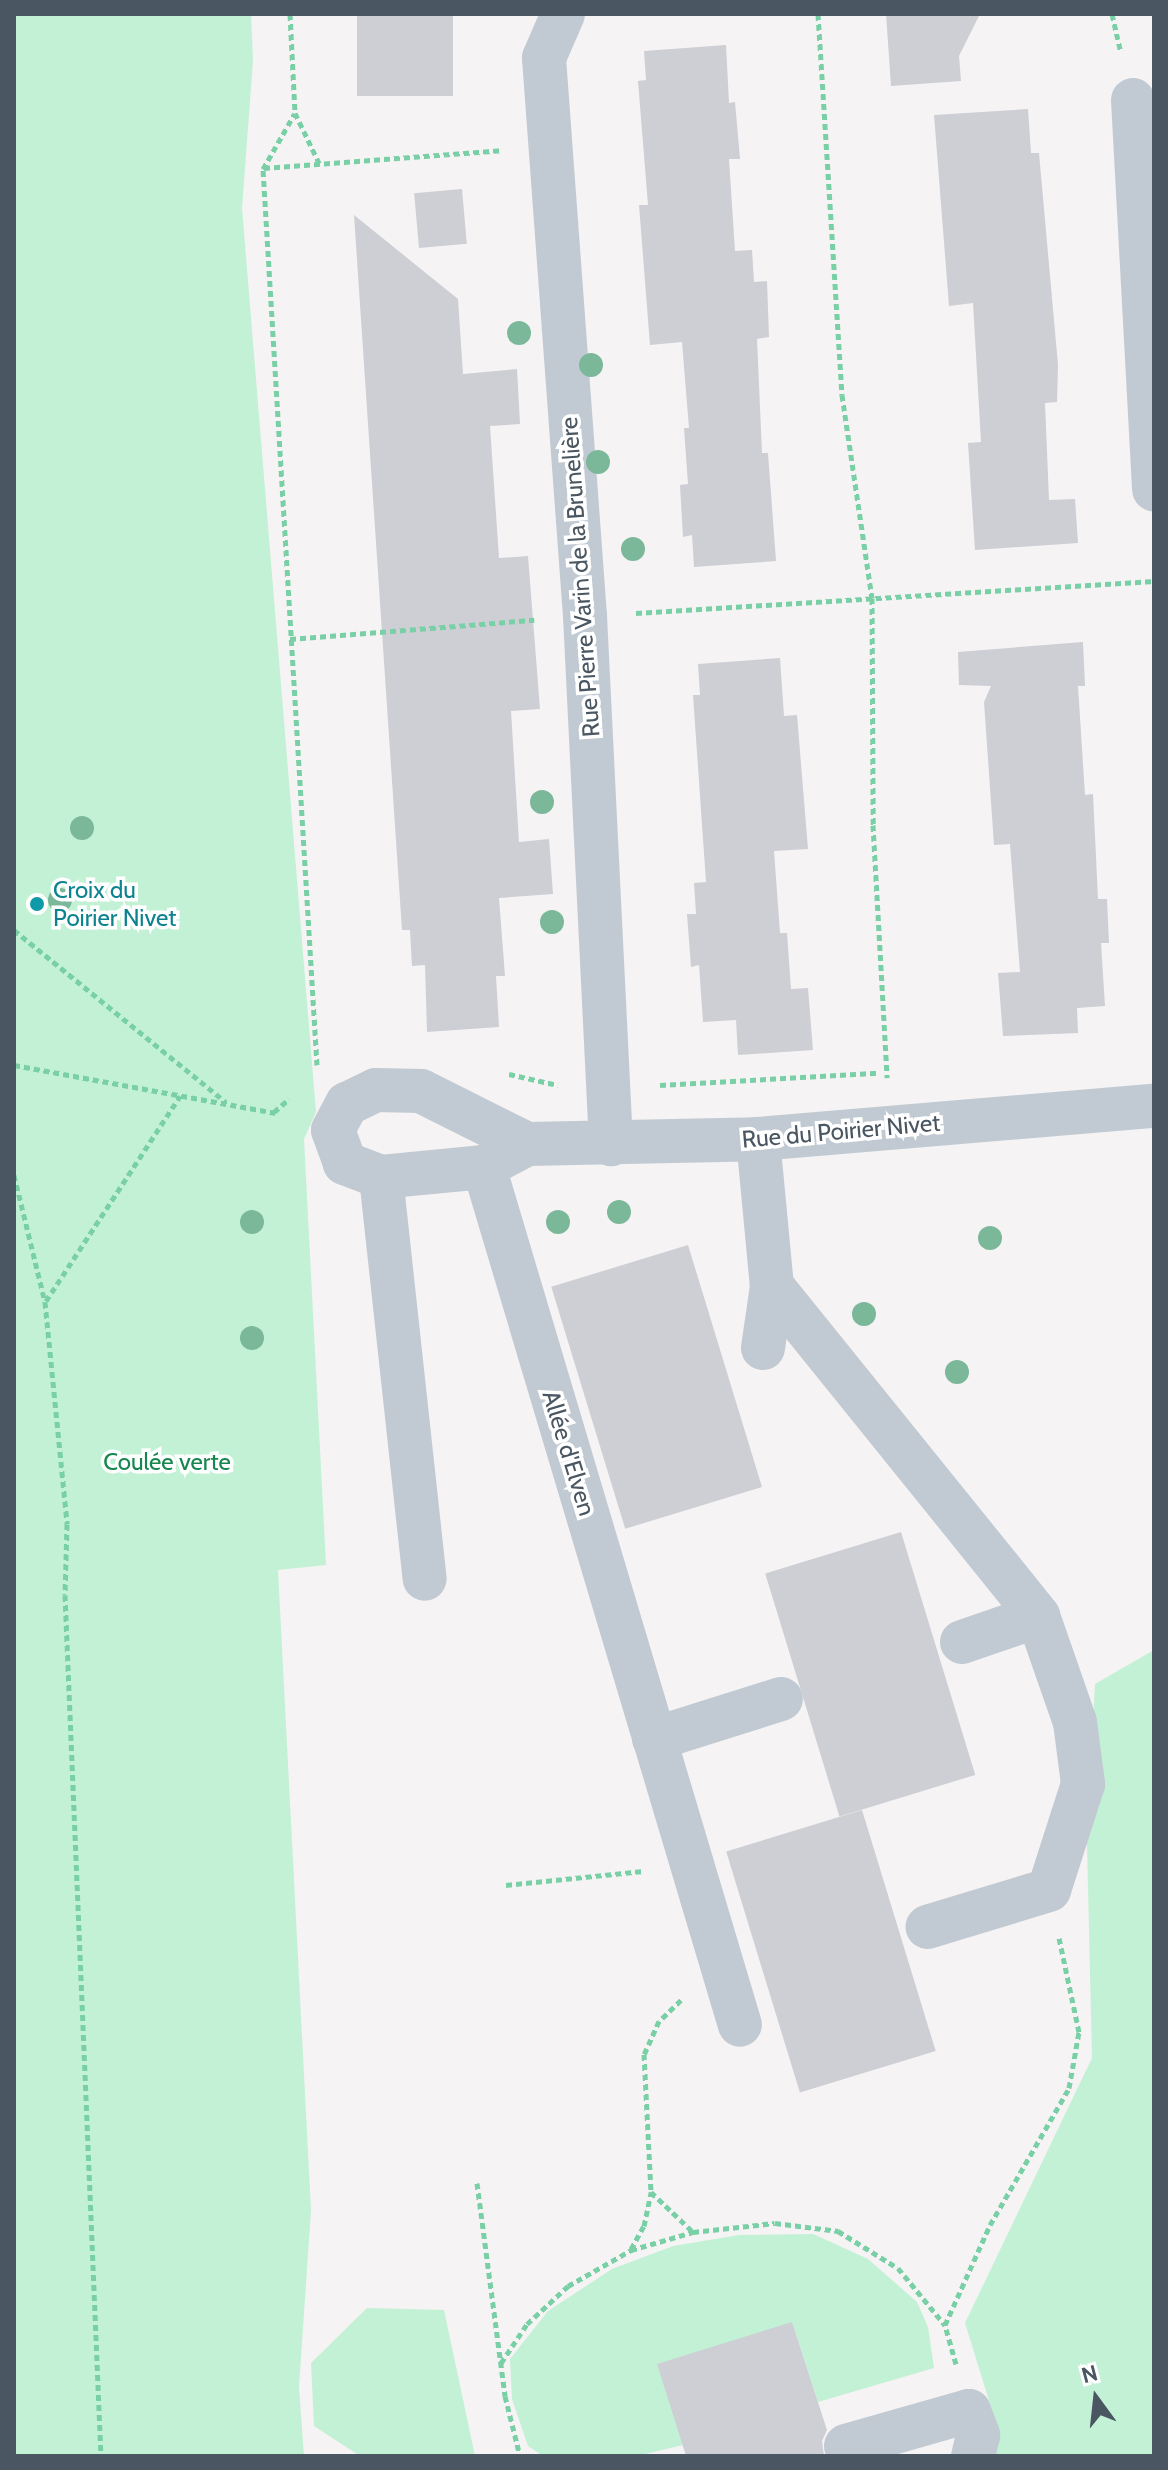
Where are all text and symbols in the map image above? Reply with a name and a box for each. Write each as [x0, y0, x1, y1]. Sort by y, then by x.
street label: Rue Pierre Varin de la Brunelière [554, 416, 606, 738]
place label: Croix du Poirier Nivet [53, 876, 176, 932]
marker: Croix du Poirier Nivet [28, 895, 46, 913]
street label: Rue du Poirier Nivet [741, 1108, 941, 1154]
street label: Allée d'Elven [536, 1387, 602, 1519]
park label: Coulée verte [103, 1448, 231, 1476]
north arrow [1056, 2358, 1136, 2438]
text: N [1079, 2359, 1101, 2389]

